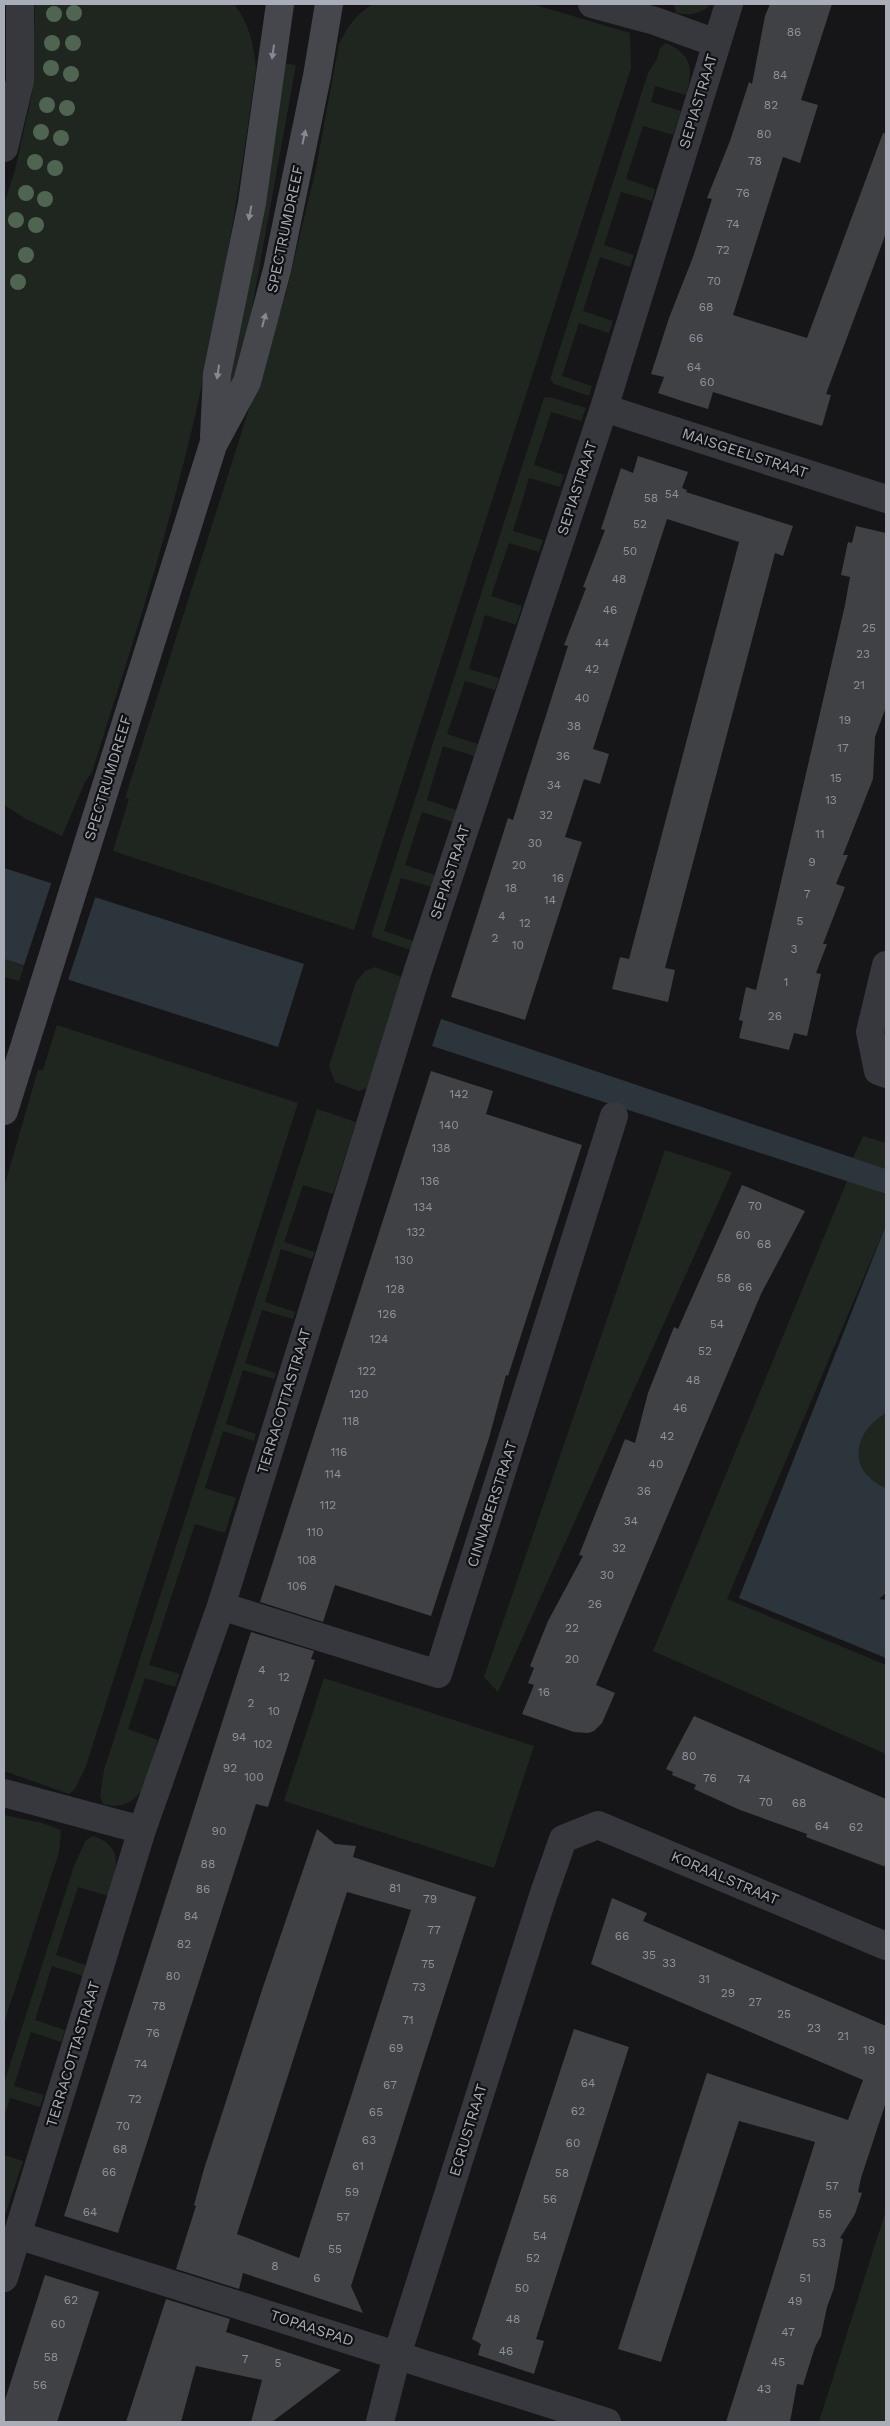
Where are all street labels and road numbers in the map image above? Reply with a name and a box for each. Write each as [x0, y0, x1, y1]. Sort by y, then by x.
street label: SEPIASTRAAT [675, 51, 721, 151]
street label: SPECTRUMDREEF [263, 164, 307, 294]
street label: MAISGEELSTRAAT [680, 424, 810, 482]
street label: SEPIASTRAAT [553, 438, 601, 538]
street label: SPECTRUMDREEF [80, 713, 136, 843]
street label: SEPIASTRAAT [426, 822, 474, 922]
street label: TERRACOTTASTRAAT [253, 1326, 315, 1476]
street label: CINNABERSTRAAT [463, 1439, 521, 1569]
street label: KORAALSTRAAT [669, 1847, 781, 1909]
street label: TERRACOTTASTRAAT [42, 1979, 104, 2129]
street label: ECRUSTRAAT [445, 2081, 491, 2179]
street label: TOPAASPAD [268, 2306, 356, 2350]

